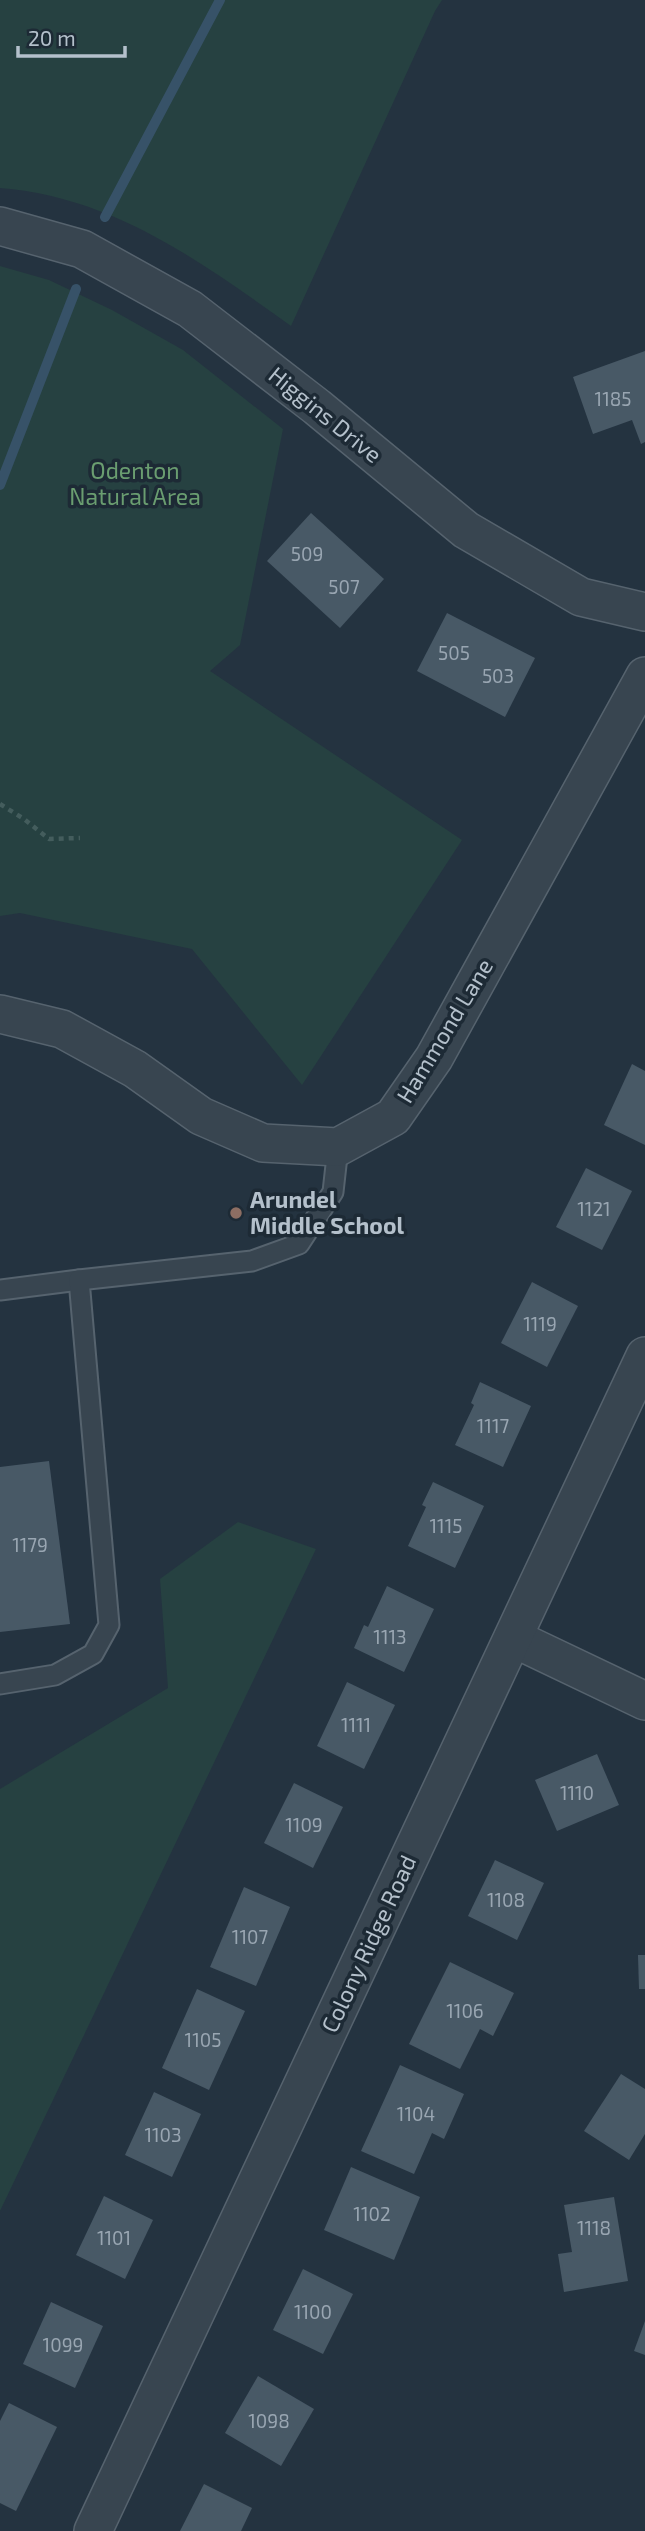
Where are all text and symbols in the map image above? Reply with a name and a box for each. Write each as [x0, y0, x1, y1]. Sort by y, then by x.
scale bar [18, 14, 124, 58]
text: 20 m [28, 25, 76, 50]
street label: Higgins Drive [264, 360, 388, 468]
house number: 1185 [595, 387, 631, 410]
park label: Odenton Natural Area [69, 456, 201, 510]
house number: 509 [291, 542, 323, 565]
house number: 507 [328, 575, 360, 598]
house number: 505 [438, 641, 470, 664]
house number: 503 [482, 664, 514, 687]
street label: Hammond Lane [390, 953, 498, 1108]
place label: Arundel Middle School [250, 1185, 404, 1239]
house number: 1121 [577, 1197, 611, 1220]
marker: Arundel Middle School [228, 1205, 244, 1221]
house number: 1119 [523, 1312, 557, 1335]
house number: 1117 [477, 1414, 509, 1437]
house number: 1115 [430, 1514, 462, 1537]
house number: 1179 [12, 1533, 48, 1556]
house number: 1113 [373, 1625, 407, 1648]
house number: 1111 [341, 1713, 371, 1736]
house number: 1110 [560, 1781, 594, 1804]
house number: 1109 [285, 1813, 323, 1836]
street label: Colony Ridge Road [315, 1850, 421, 2037]
house number: 1108 [487, 1888, 525, 1911]
house number: 1107 [232, 1925, 268, 1948]
house number: 1106 [446, 1999, 484, 2022]
house number: 1105 [185, 2028, 221, 2051]
house number: 1104 [397, 2102, 435, 2125]
house number: 1103 [144, 2123, 182, 2146]
house number: 1102 [353, 2202, 391, 2225]
house number: 1118 [577, 2216, 611, 2239]
house number: 1101 [97, 2226, 131, 2249]
house number: 1100 [294, 2300, 332, 2323]
house number: 1099 [43, 2333, 83, 2356]
house number: 1098 [248, 2409, 290, 2432]

